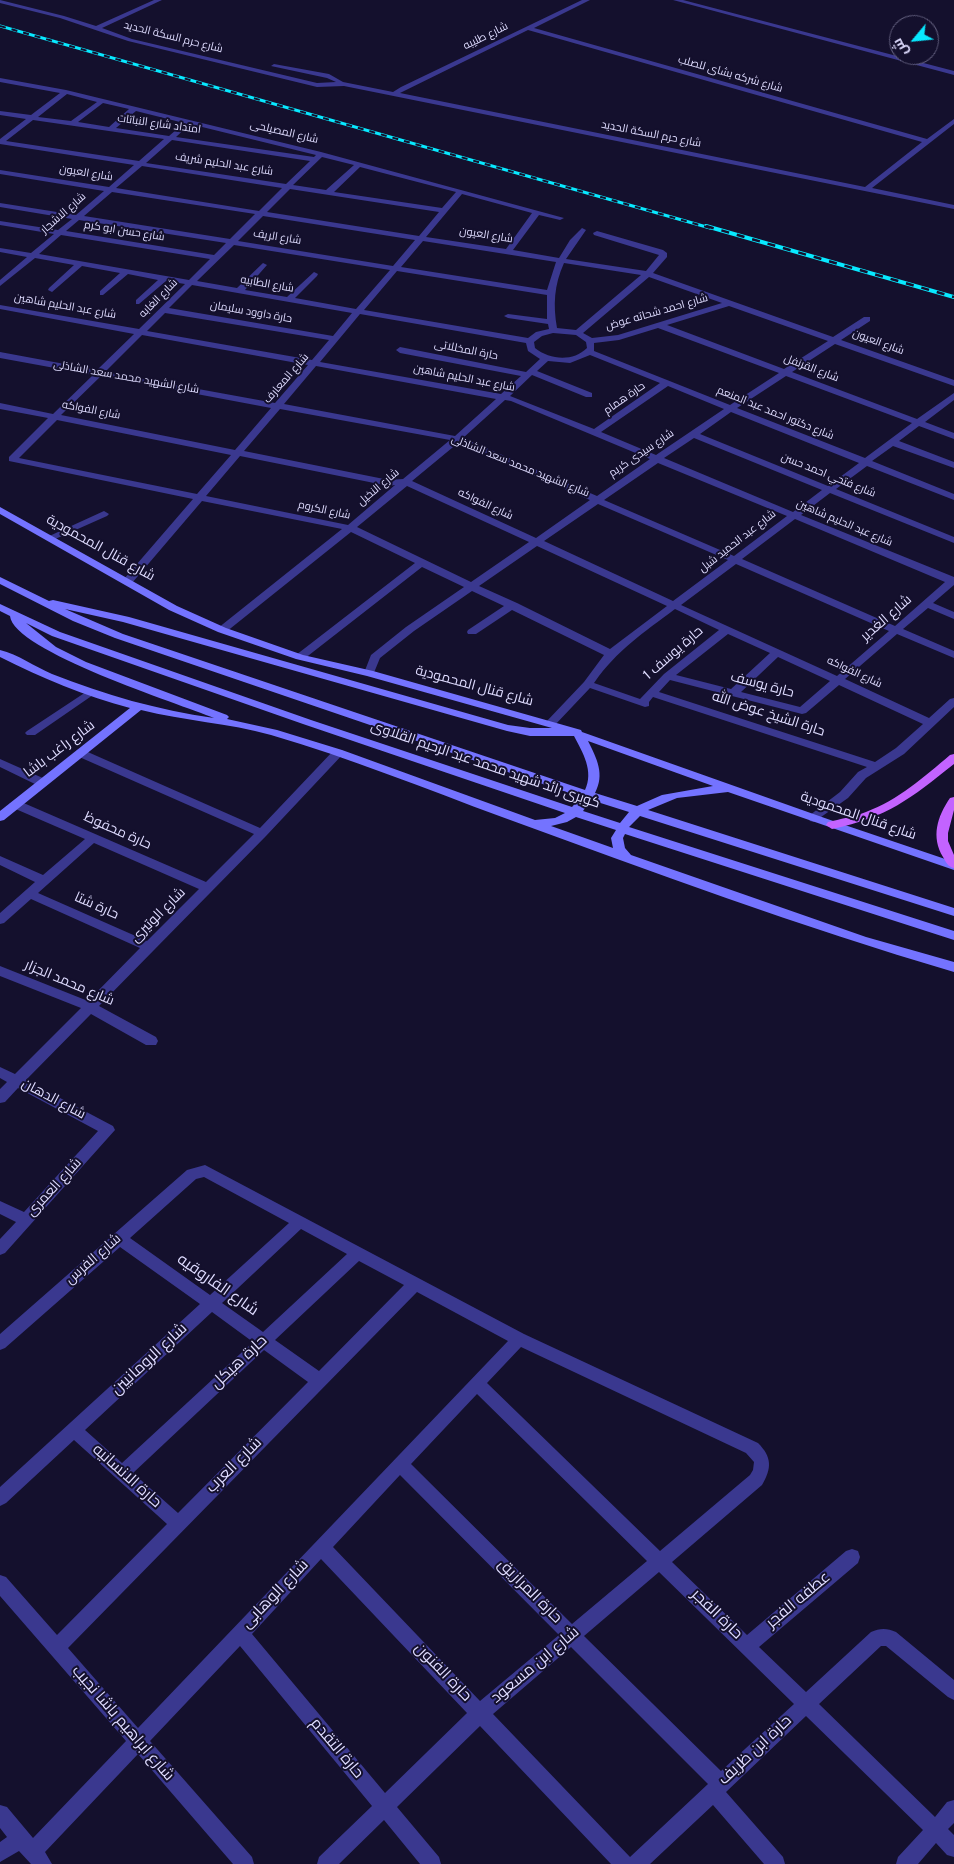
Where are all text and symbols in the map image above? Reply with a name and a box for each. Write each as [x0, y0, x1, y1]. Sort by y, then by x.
north arrow [889, 15, 939, 65]
street label: شارع حرم السكة الحديد [122, 19, 224, 57]
street label: شارع طليبه [461, 20, 511, 54]
text: ش [889, 35, 913, 59]
street label: شارع شركه بشاى للصلب [676, 54, 784, 96]
street label: امتداد شارع النباتات [116, 113, 202, 137]
street label: شارع المصيلحى [249, 119, 319, 147]
street label: شارع حرم السكة الحديد [600, 119, 702, 151]
street label: شارع عبد الحليم شريف [174, 151, 274, 179]
street label: شارع العيون [58, 163, 114, 185]
street label: شارع الاشجار [39, 191, 89, 237]
street label: شارع حسن ابو كرم [83, 219, 165, 245]
street label: شارع العيون [458, 225, 514, 247]
street label: شارع الريف [252, 228, 302, 248]
street label: شارع الطابيه [239, 274, 295, 296]
street label: شارع الغابه [137, 277, 181, 321]
street label: شارع عبد الحليم شاهين [13, 292, 117, 322]
street label: شارع احمد شحاته عوض [604, 292, 710, 334]
street label: حارة داوود سليمان [209, 299, 293, 327]
street label: شارع العيون [850, 328, 906, 358]
street label: حارة المخللاتى [433, 338, 499, 364]
street label: شارع المعارف [262, 351, 312, 407]
street label: شارع القرنفل [782, 352, 840, 386]
street label: شارع الشهيد محمد سعد الشاذلى [52, 359, 200, 397]
street label: شارع عبد الحليم شاهين [412, 363, 516, 395]
street label: حارة همام [602, 380, 648, 418]
street label: شارع دكتور احمد عبد المنعم [714, 384, 836, 444]
street label: شارع الفواكه [61, 399, 121, 423]
street label: شارع سيدى كريم [607, 427, 677, 481]
street label: شارع الشهيد محمد سعد الشاذلى [449, 433, 591, 501]
street label: شارع فتحي احمد حسن [779, 451, 877, 501]
street label: شارع النخيل [355, 467, 403, 509]
street label: شارع الفواكه [455, 486, 515, 524]
street label: شارع عبد الحليم شاهين [794, 498, 894, 550]
street label: شارع الكروم [297, 499, 351, 523]
street label: شارع عبد الحميد شبل [697, 508, 779, 576]
street label: شارع قنال المحمودية [43, 512, 157, 586]
street label: شارع الغدير [858, 592, 916, 646]
street label: حارة يوسف 1 [641, 623, 707, 685]
street label: شارع الفواكه [824, 654, 884, 692]
street label: شارع قنال المحمودية [413, 663, 535, 711]
street label: حارة يوسف [728, 669, 796, 703]
street label: حارة الشيخ عوض الله [709, 689, 827, 741]
street label: شارع راغب باشا [21, 718, 99, 782]
street label: كوبرى رائد شهيد محمد عبد الرحيم القلاوى [368, 719, 602, 813]
street label: شارع قنال المحمودية [798, 789, 918, 845]
street label: حارة محفوظ [81, 810, 153, 854]
street label: شارع الوتيرى [128, 885, 190, 947]
street label: حارة شتا [71, 890, 121, 924]
street label: شارع محمد الجزار [22, 958, 116, 1010]
street label: شارع الدهان [18, 1076, 88, 1124]
street label: شارع العمرى [24, 1156, 86, 1220]
street label: شارع الفرس [63, 1231, 125, 1289]
street label: شارع الفاروقيه [173, 1251, 261, 1321]
street label: شارع الرومانيين [108, 1320, 192, 1400]
street label: حارة هيكل [208, 1332, 272, 1394]
street label: شارع العرب [203, 1434, 267, 1498]
street label: حارة الانسانيه [87, 1441, 165, 1513]
street label: شارع الوهابى [238, 1556, 314, 1634]
street label: حارة المرازيق [493, 1556, 565, 1628]
street label: عطفه الفجر [763, 1569, 835, 1633]
street label: حارة الفجر [686, 1586, 746, 1644]
street label: شارع ابن مسعود [488, 1623, 584, 1709]
street label: حارة الفنون [409, 1640, 475, 1706]
street label: شارع ابراهيم باشا نجيب [67, 1662, 177, 1786]
street label: حارة ابن ظريف [715, 1712, 797, 1790]
street label: حارة التقدم [305, 1715, 367, 1783]

